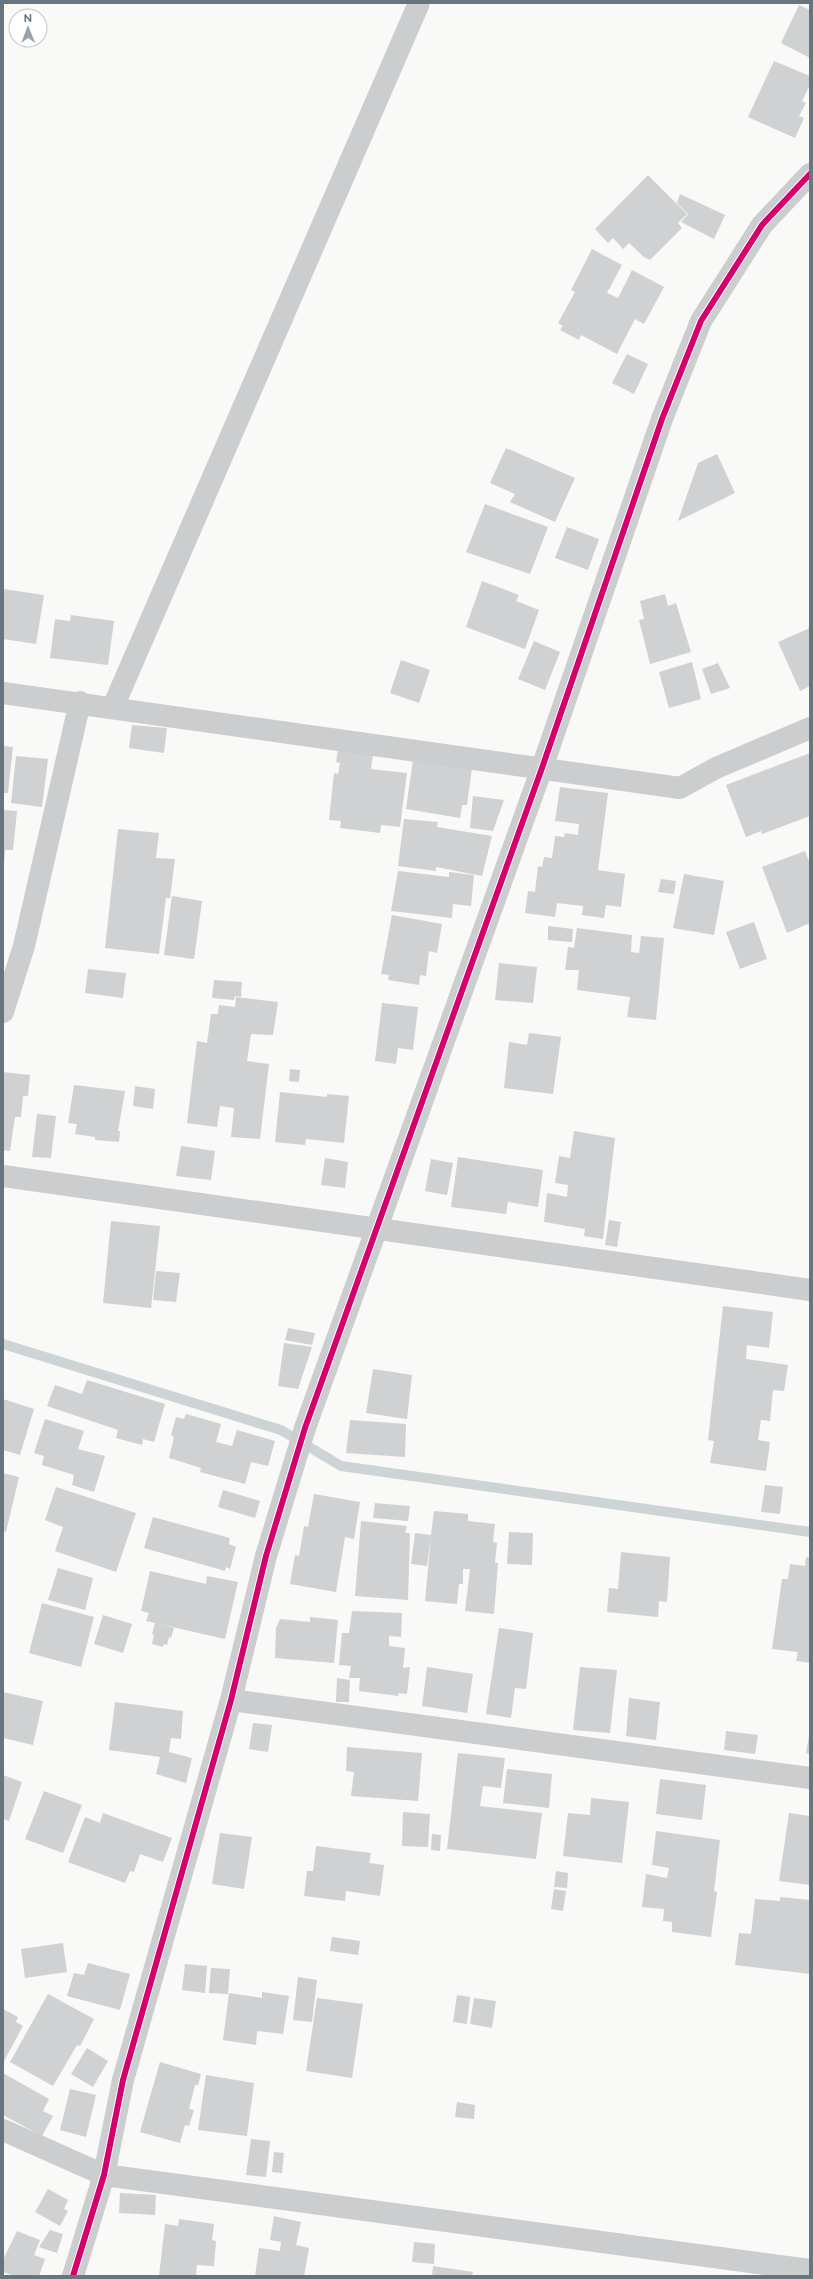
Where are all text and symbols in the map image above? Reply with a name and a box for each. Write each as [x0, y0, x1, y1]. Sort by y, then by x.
north arrow [8, 8, 48, 48]
text: N [24, 12, 32, 25]

